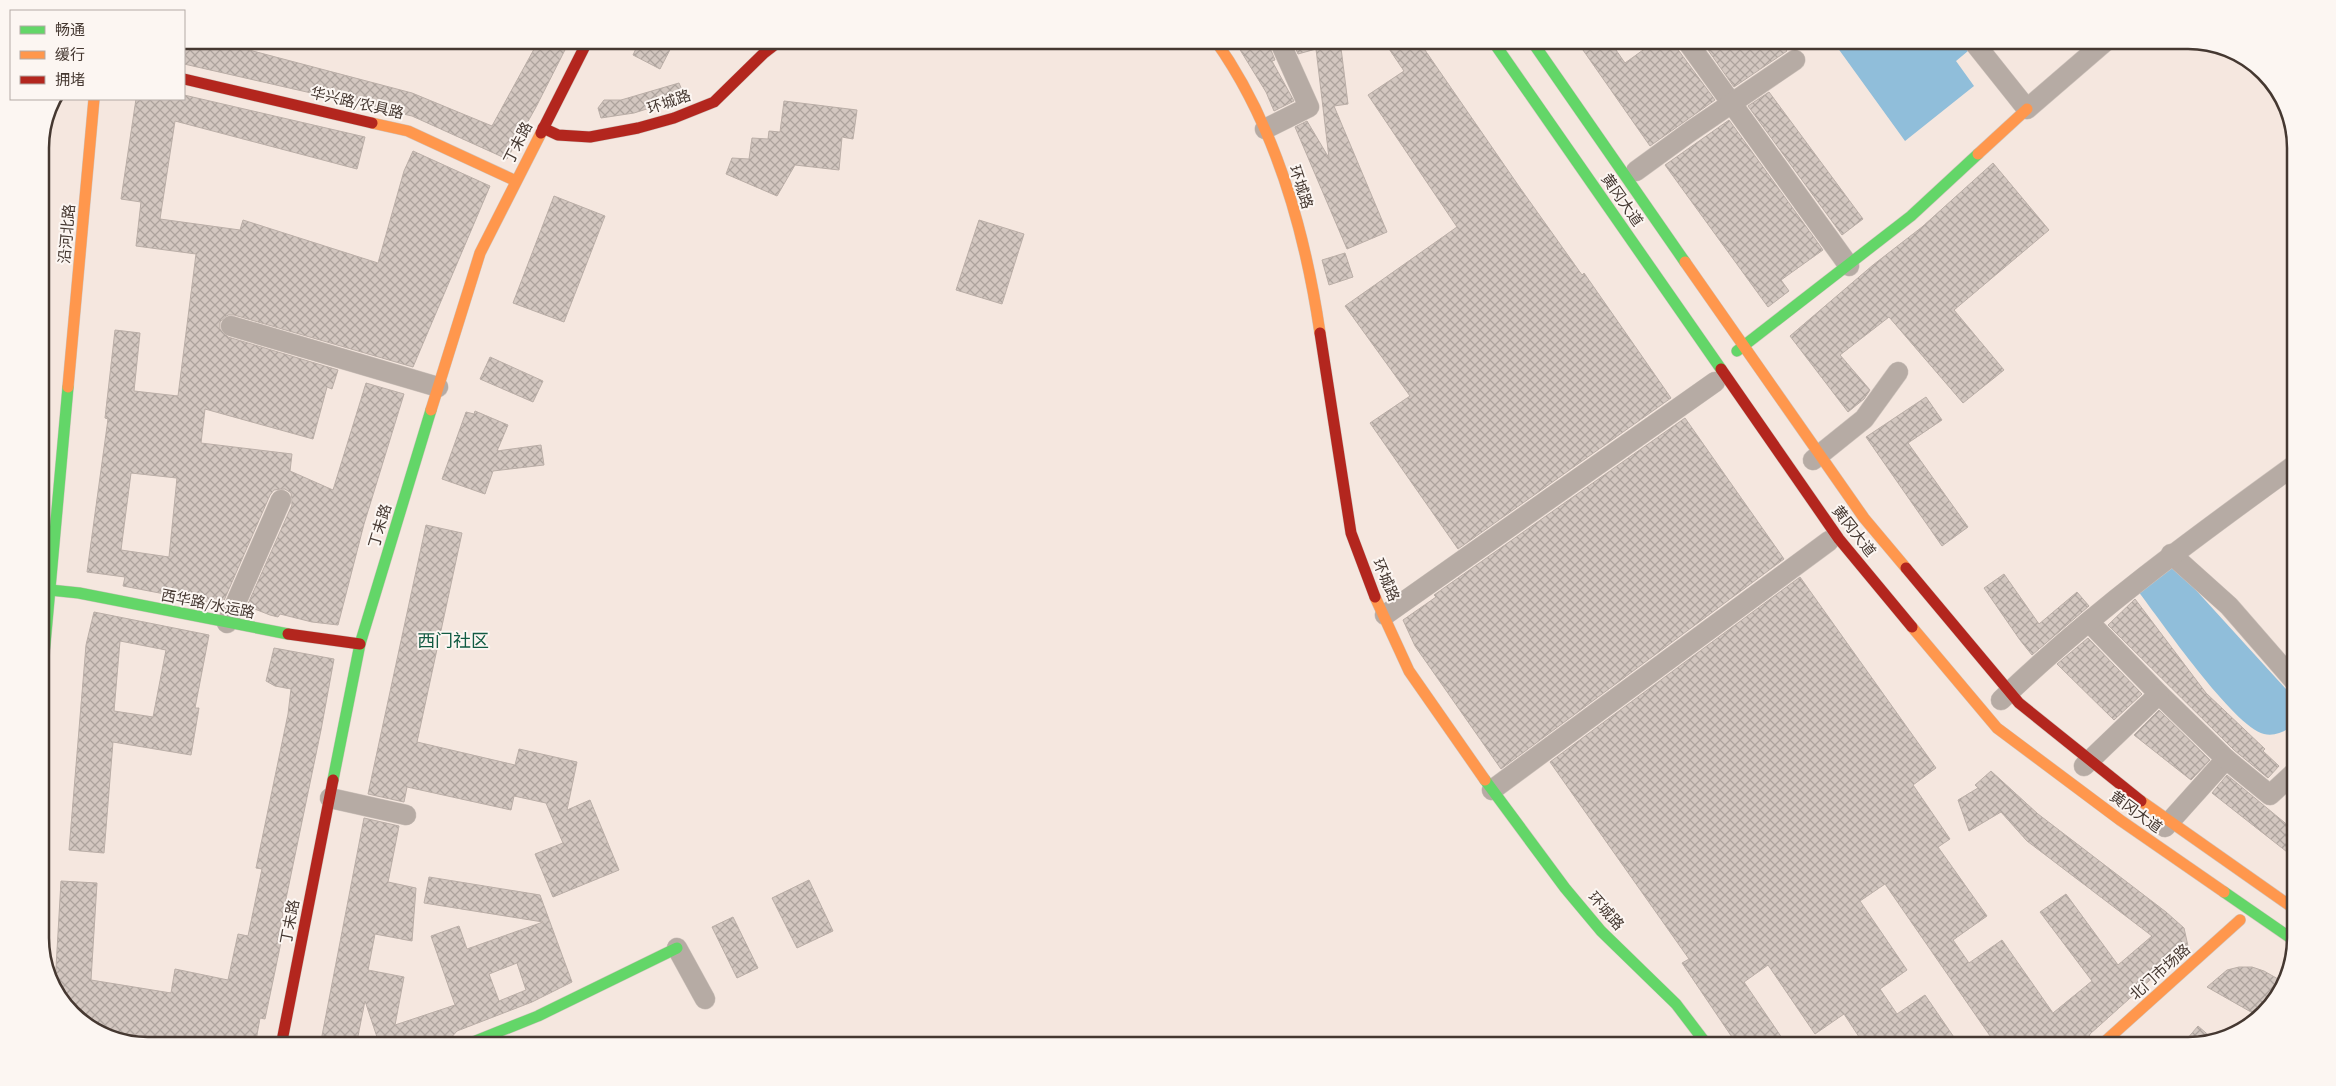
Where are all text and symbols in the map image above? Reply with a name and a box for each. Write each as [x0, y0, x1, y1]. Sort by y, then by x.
legend [10, 10, 185, 100]
text: 畅通 [55, 22, 85, 38]
text: 缓行 [55, 47, 85, 63]
text: 拥堵 [55, 72, 85, 88]
street label: 华兴路/农具路 [309, 84, 405, 122]
street label: 环城路 [645, 87, 693, 117]
street label: 丁未路 [501, 119, 535, 167]
street label: 环城路 [1286, 163, 1316, 211]
street label: 黄冈大道 [1598, 171, 1646, 229]
street label: 沿河北路 [55, 203, 78, 265]
street label: 丁未路 [366, 502, 394, 550]
street label: 黄冈大道 [1829, 502, 1879, 560]
street label: 环城路 [1370, 556, 1402, 604]
street label: 西华路/水运路 [160, 586, 257, 621]
district label: 西门社区 [417, 631, 489, 651]
street label: 黄冈大道 [2107, 788, 2165, 836]
street label: 环城路 [1585, 889, 1627, 933]
street label: 丁未路 [278, 898, 302, 946]
street label: 北门市场路 [2126, 940, 2193, 1003]

